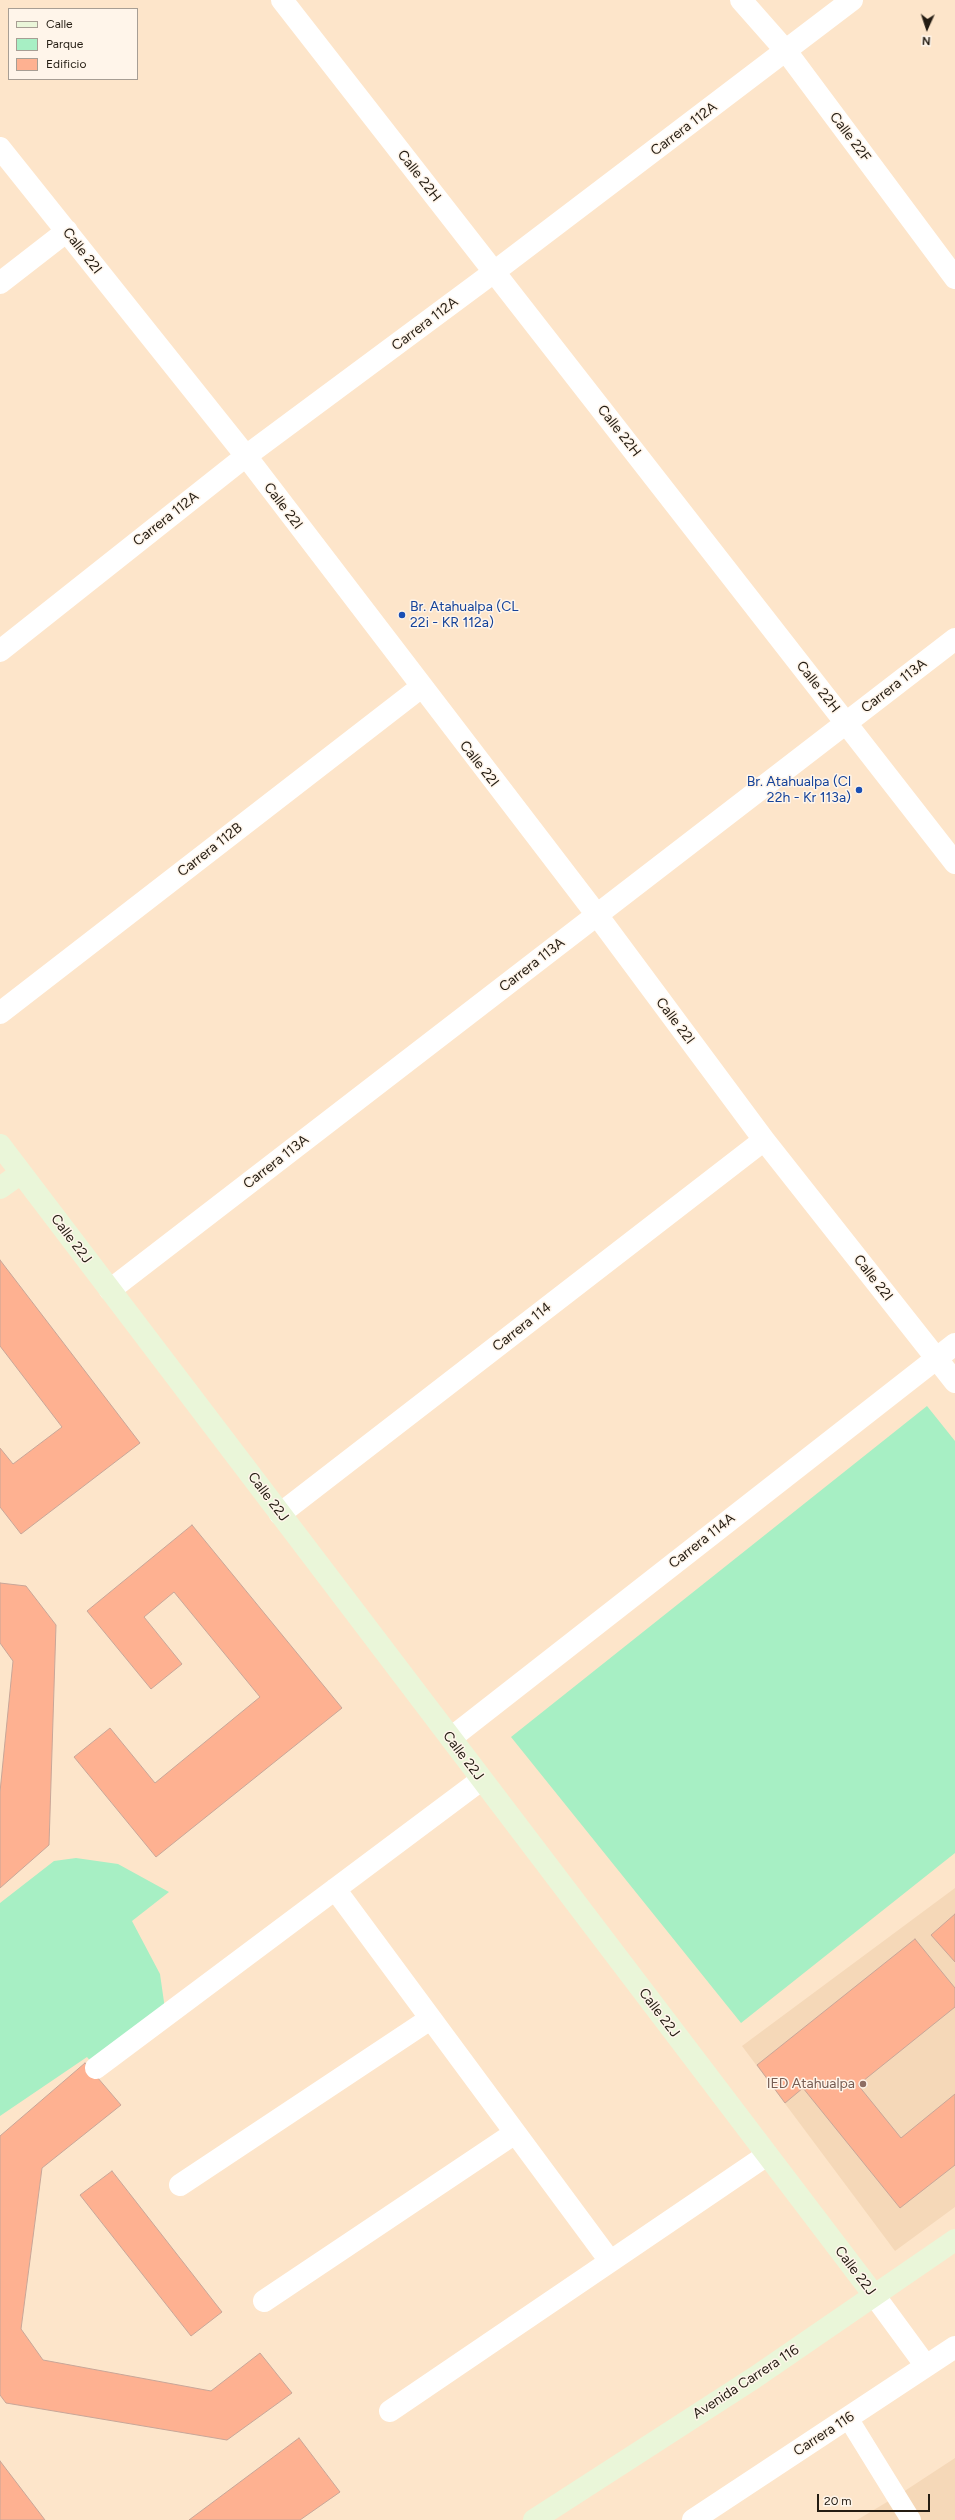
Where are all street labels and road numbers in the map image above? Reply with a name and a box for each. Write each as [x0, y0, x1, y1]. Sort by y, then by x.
street label: Carrera 112A [648, 99, 720, 159]
street label: Calle 22F [826, 109, 874, 165]
street label: Calle 22H [394, 147, 444, 205]
street label: Calle 22I [59, 225, 105, 277]
street label: Carrera 112A [389, 294, 461, 354]
street label: Calle 22H [594, 402, 644, 460]
street label: Calle 22I [260, 479, 306, 533]
street label: Carrera 112A [130, 488, 202, 550]
street label: Carrera 113A [858, 655, 930, 717]
street label: Calle 22H [793, 658, 843, 716]
street label: Calle 22I [456, 738, 502, 790]
street label: Carrera 112B [174, 819, 246, 881]
street label: Carrera 113A [496, 934, 568, 996]
street label: Calle 22I [652, 994, 698, 1048]
street label: Carrera 113A [240, 1131, 312, 1193]
street label: Calle 22J [47, 1211, 95, 1267]
street label: Calle 22I [850, 1252, 896, 1304]
street label: Carrera 114 [489, 1299, 555, 1355]
street label: Calle 22J [244, 1469, 292, 1525]
street label: Carrera 114A [666, 1510, 738, 1572]
street label: Calle 22J [439, 1728, 487, 1784]
street label: Calle 22J [635, 1985, 683, 2041]
street label: Calle 22J [831, 2243, 879, 2299]
street label: Avenida Carrera 116 [690, 2341, 802, 2423]
street label: Carrera 116 [790, 2408, 858, 2460]

